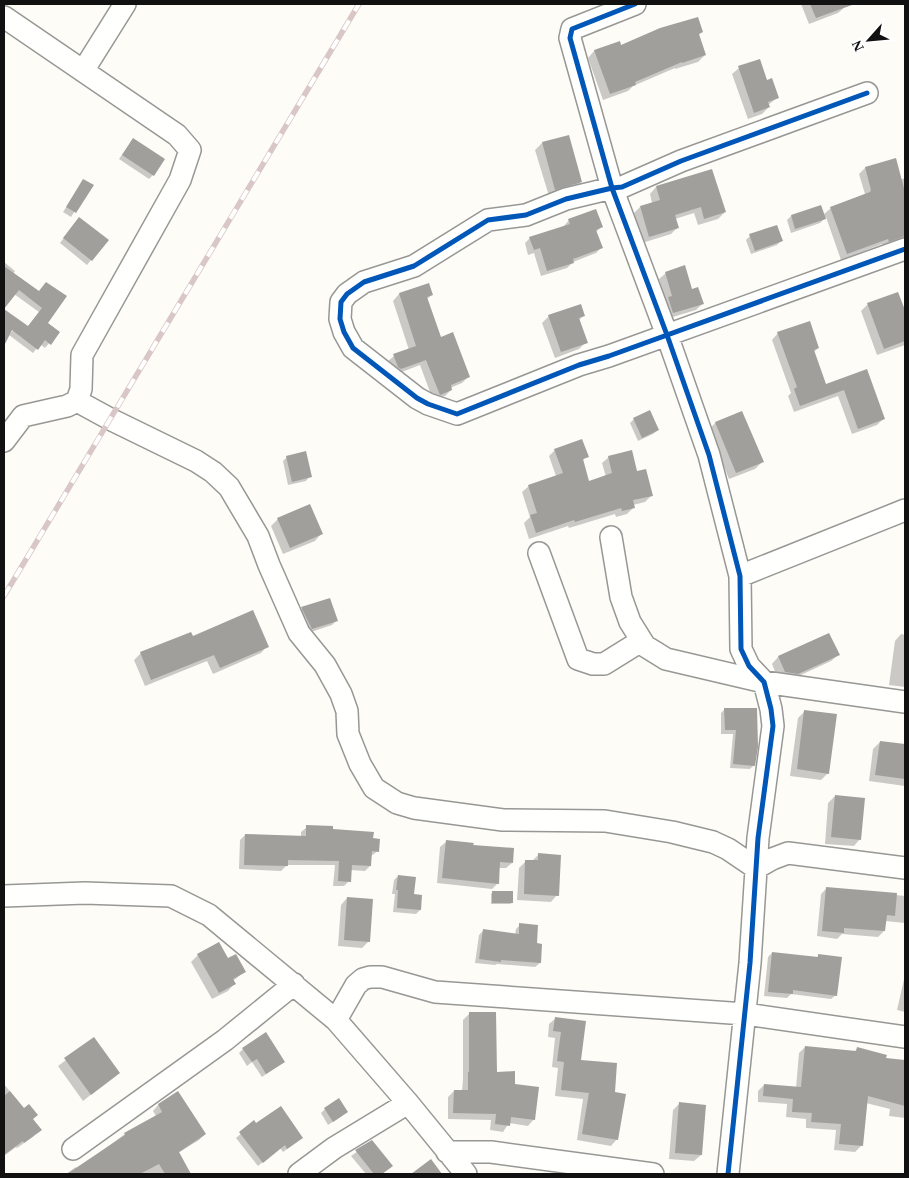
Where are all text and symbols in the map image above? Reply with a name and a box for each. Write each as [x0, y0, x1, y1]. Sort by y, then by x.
north arrow [844, 15, 894, 65]
text: N [849, 38, 867, 54]

